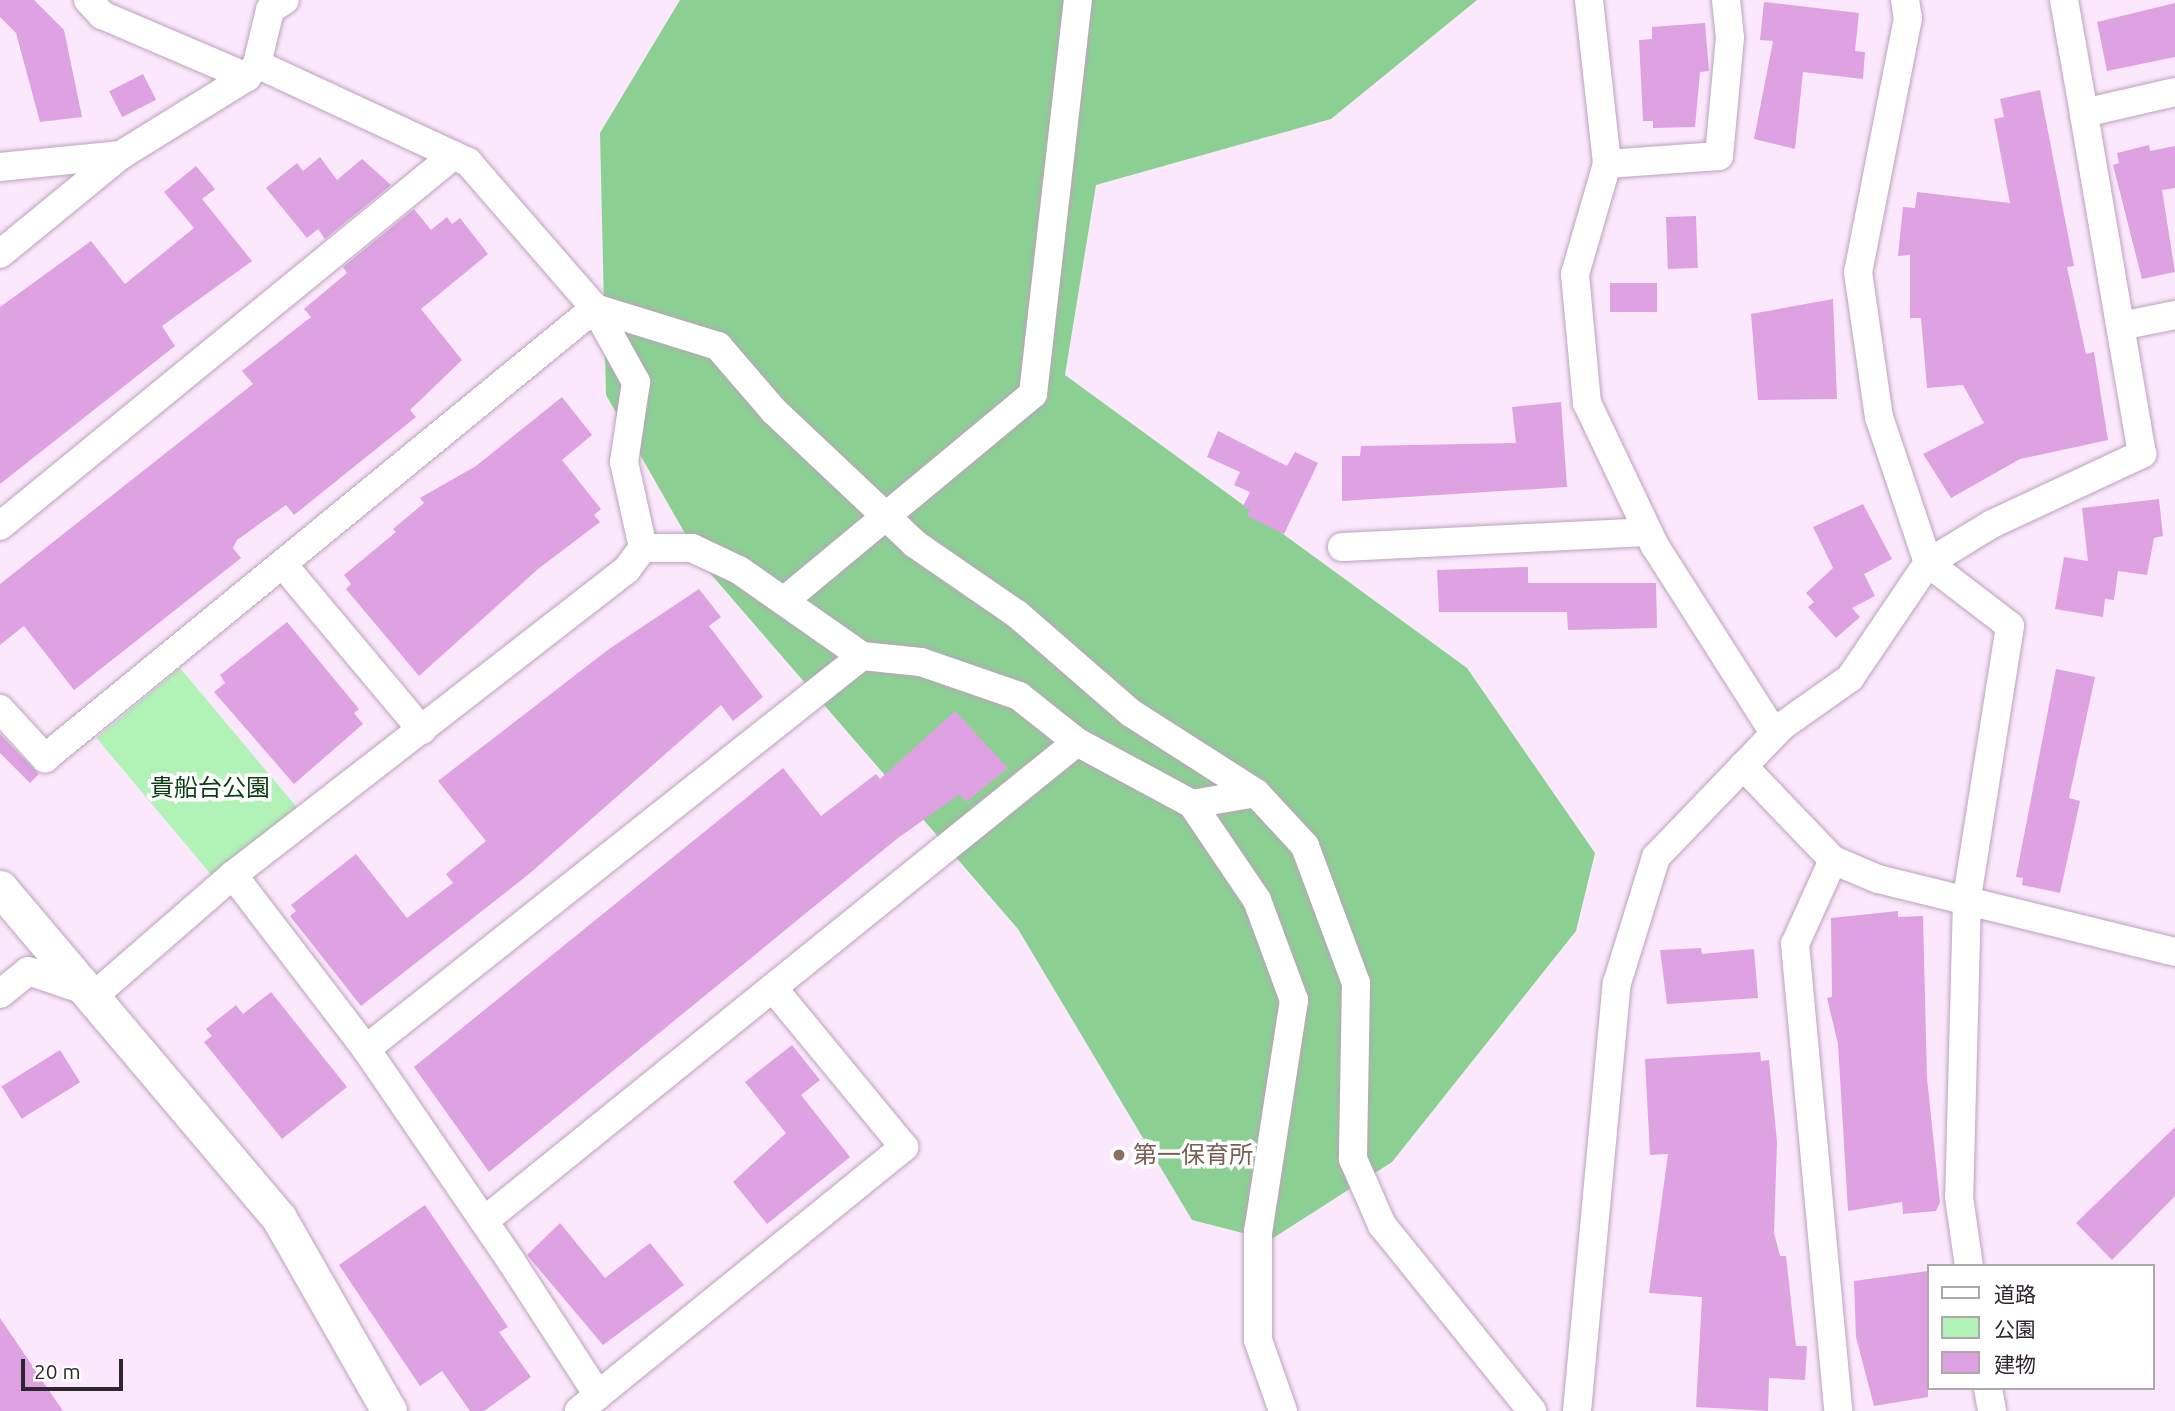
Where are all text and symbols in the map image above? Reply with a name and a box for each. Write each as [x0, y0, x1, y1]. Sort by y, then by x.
park label: 貴船台公園 [150, 774, 270, 802]
place label: 第一保育所 [1133, 1141, 1253, 1169]
marker: 第一保育所 [1111, 1147, 1127, 1163]
legend [1926, 1264, 2154, 1390]
text: 道路 [1994, 1282, 2036, 1306]
text: 公園 [1994, 1317, 2036, 1341]
scale bar [24, 1344, 126, 1388]
text: 建物 [1994, 1352, 2036, 1376]
text: 20 m [34, 1359, 81, 1383]

